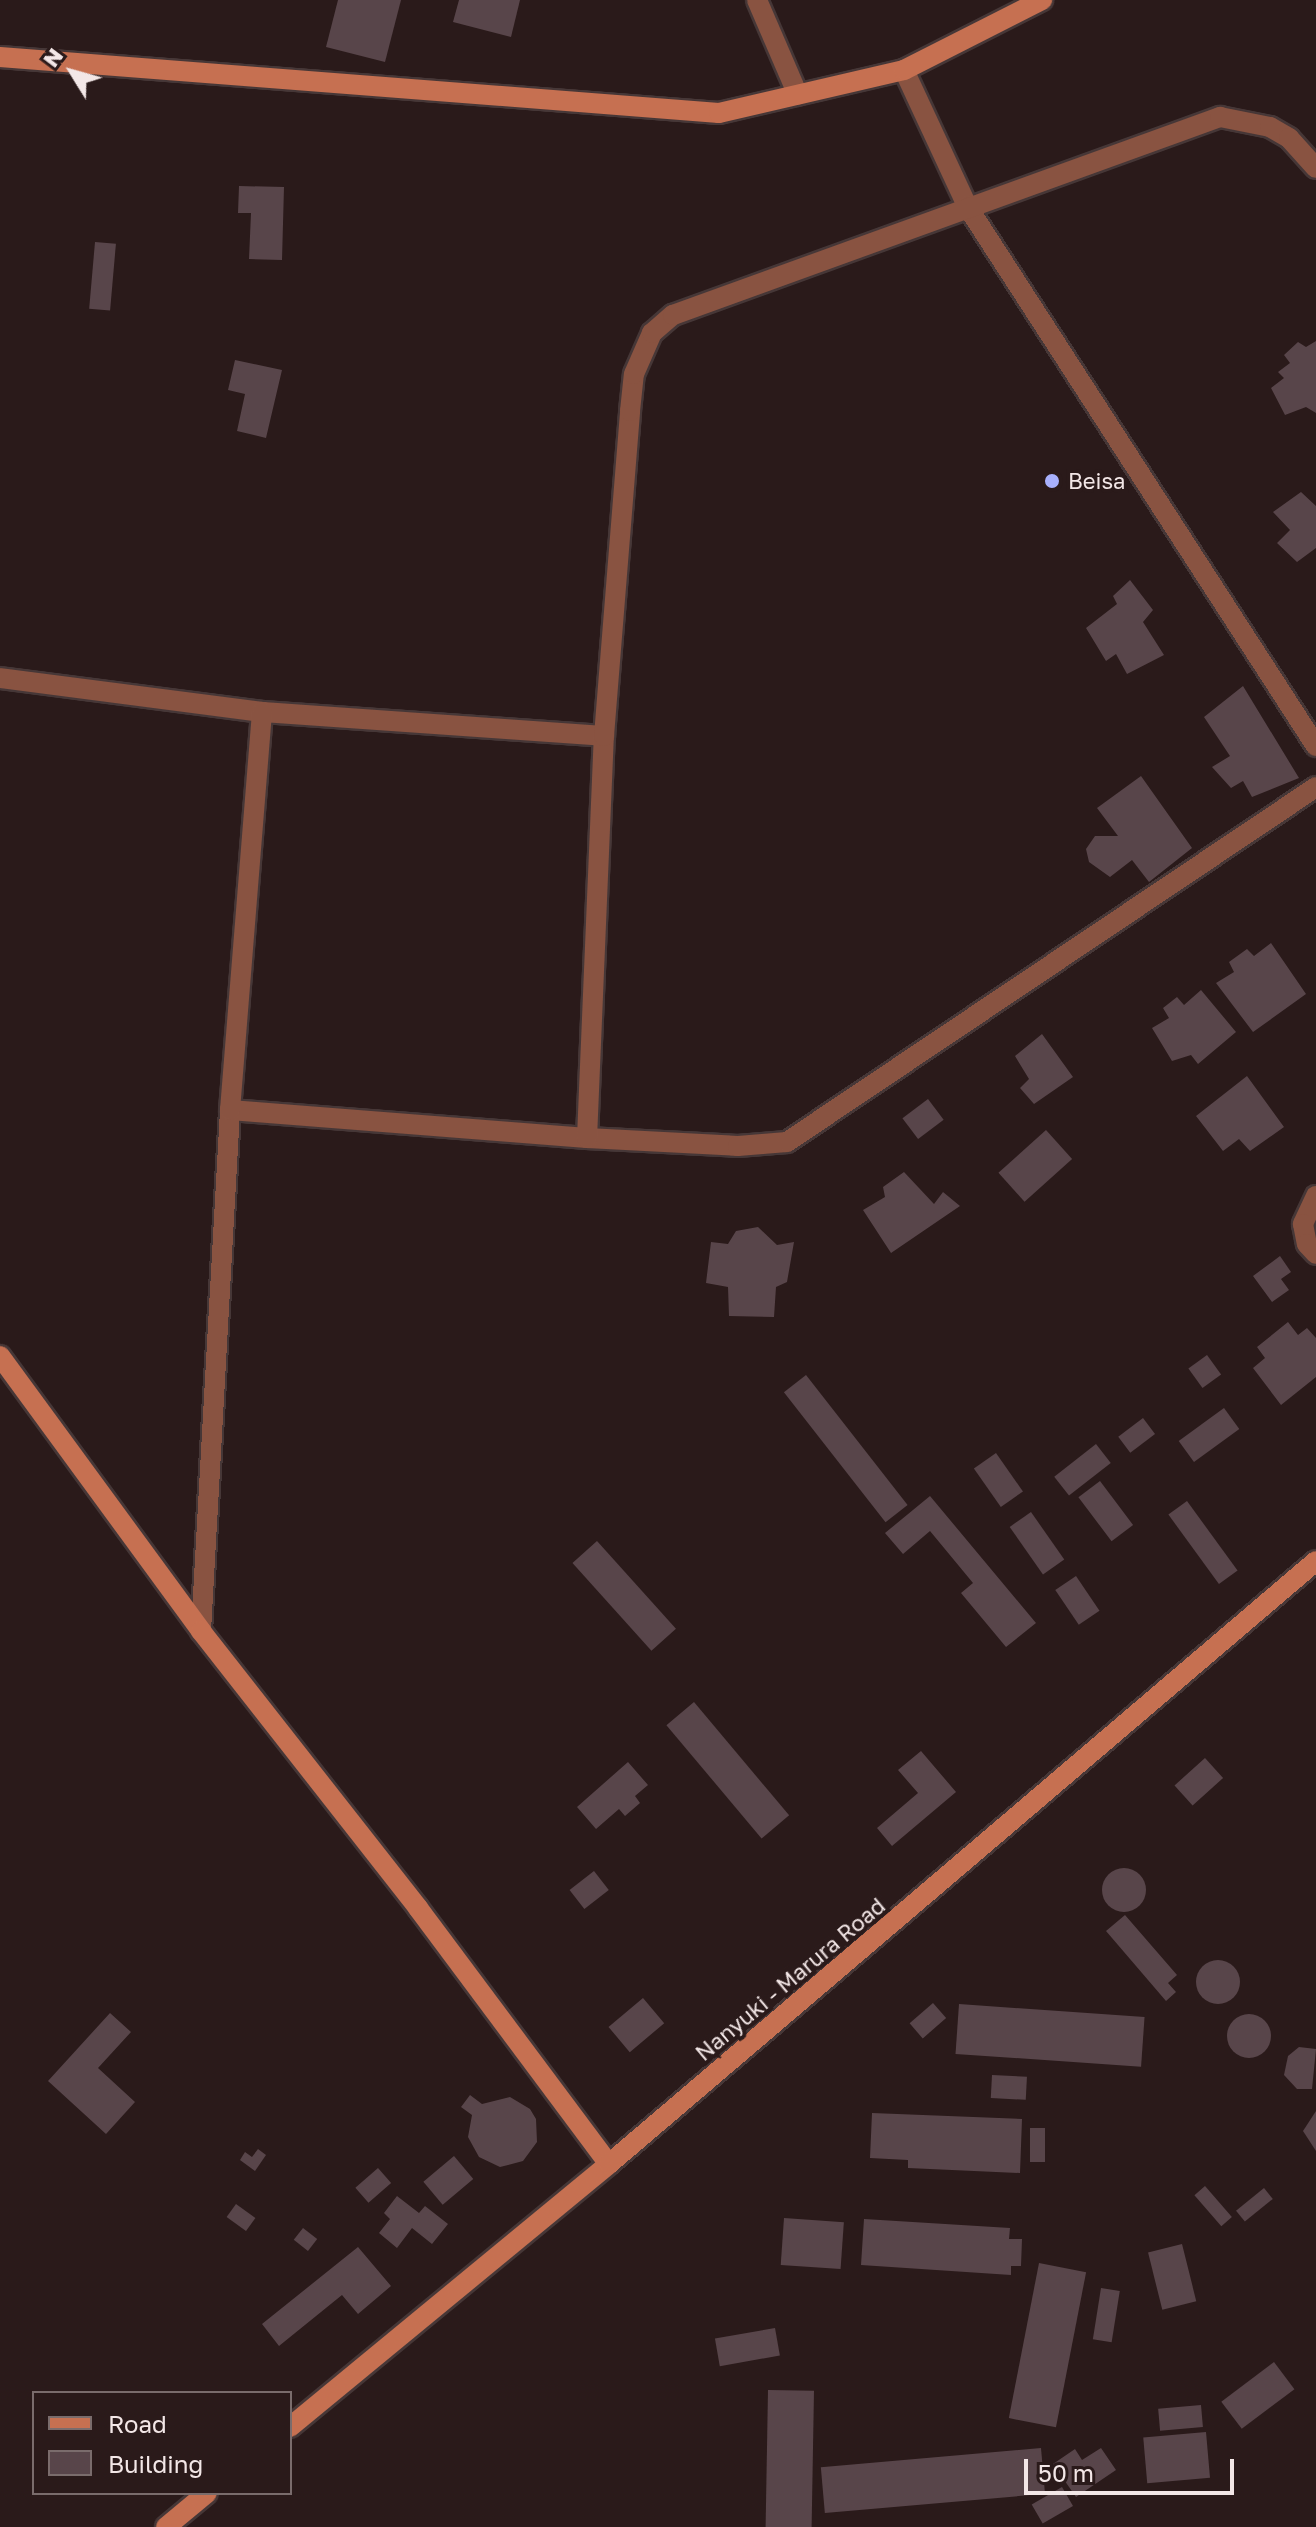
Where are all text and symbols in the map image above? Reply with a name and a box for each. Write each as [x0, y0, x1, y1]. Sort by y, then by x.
north arrow [32, 32, 112, 112]
text: N [37, 42, 68, 72]
place label: Beisa [1068, 468, 1125, 494]
marker: Beisa [1043, 472, 1061, 490]
street label: Nanyuki - Marura Road [690, 1892, 890, 2066]
legend [32, 2391, 292, 2495]
text: Road [108, 2409, 167, 2438]
scale bar [1028, 2443, 1238, 2493]
text: Building [108, 2449, 203, 2478]
text: 50 m [1038, 2458, 1094, 2487]

